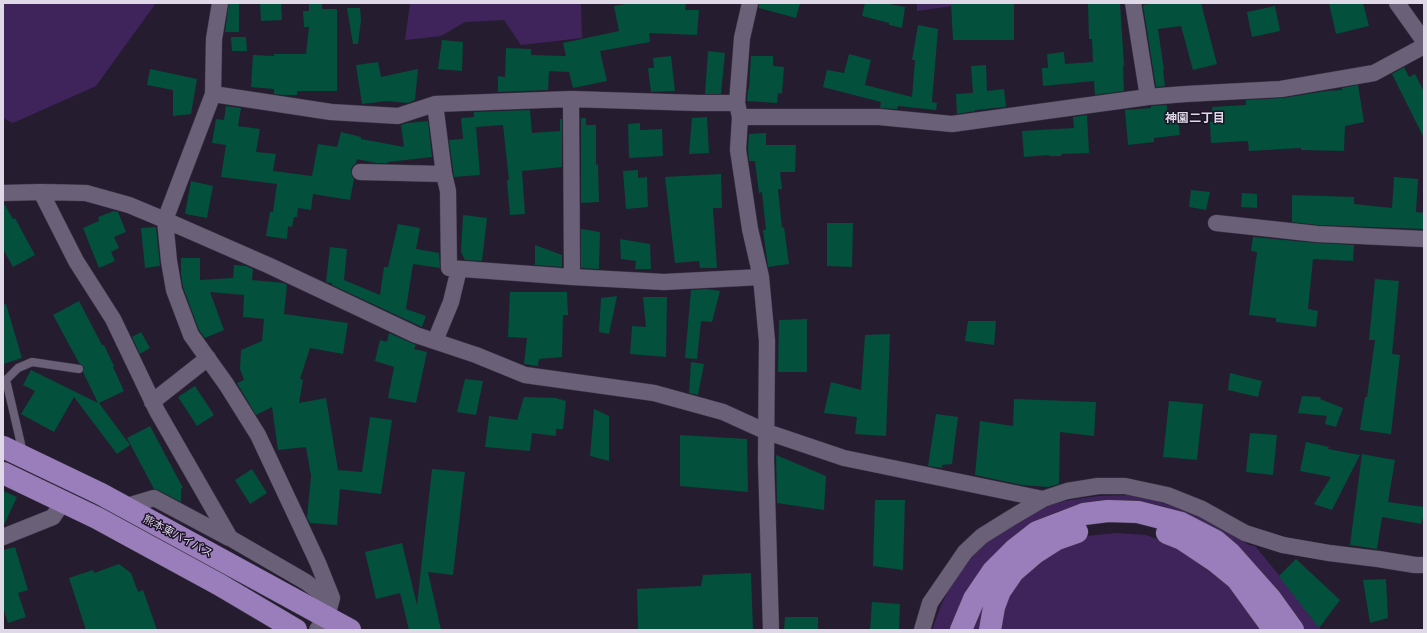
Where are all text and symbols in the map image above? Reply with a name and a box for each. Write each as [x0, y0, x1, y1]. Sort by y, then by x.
district label: 神園二丁目 [1165, 111, 1225, 125]
street label: 熊本東バイパス [141, 512, 215, 560]

